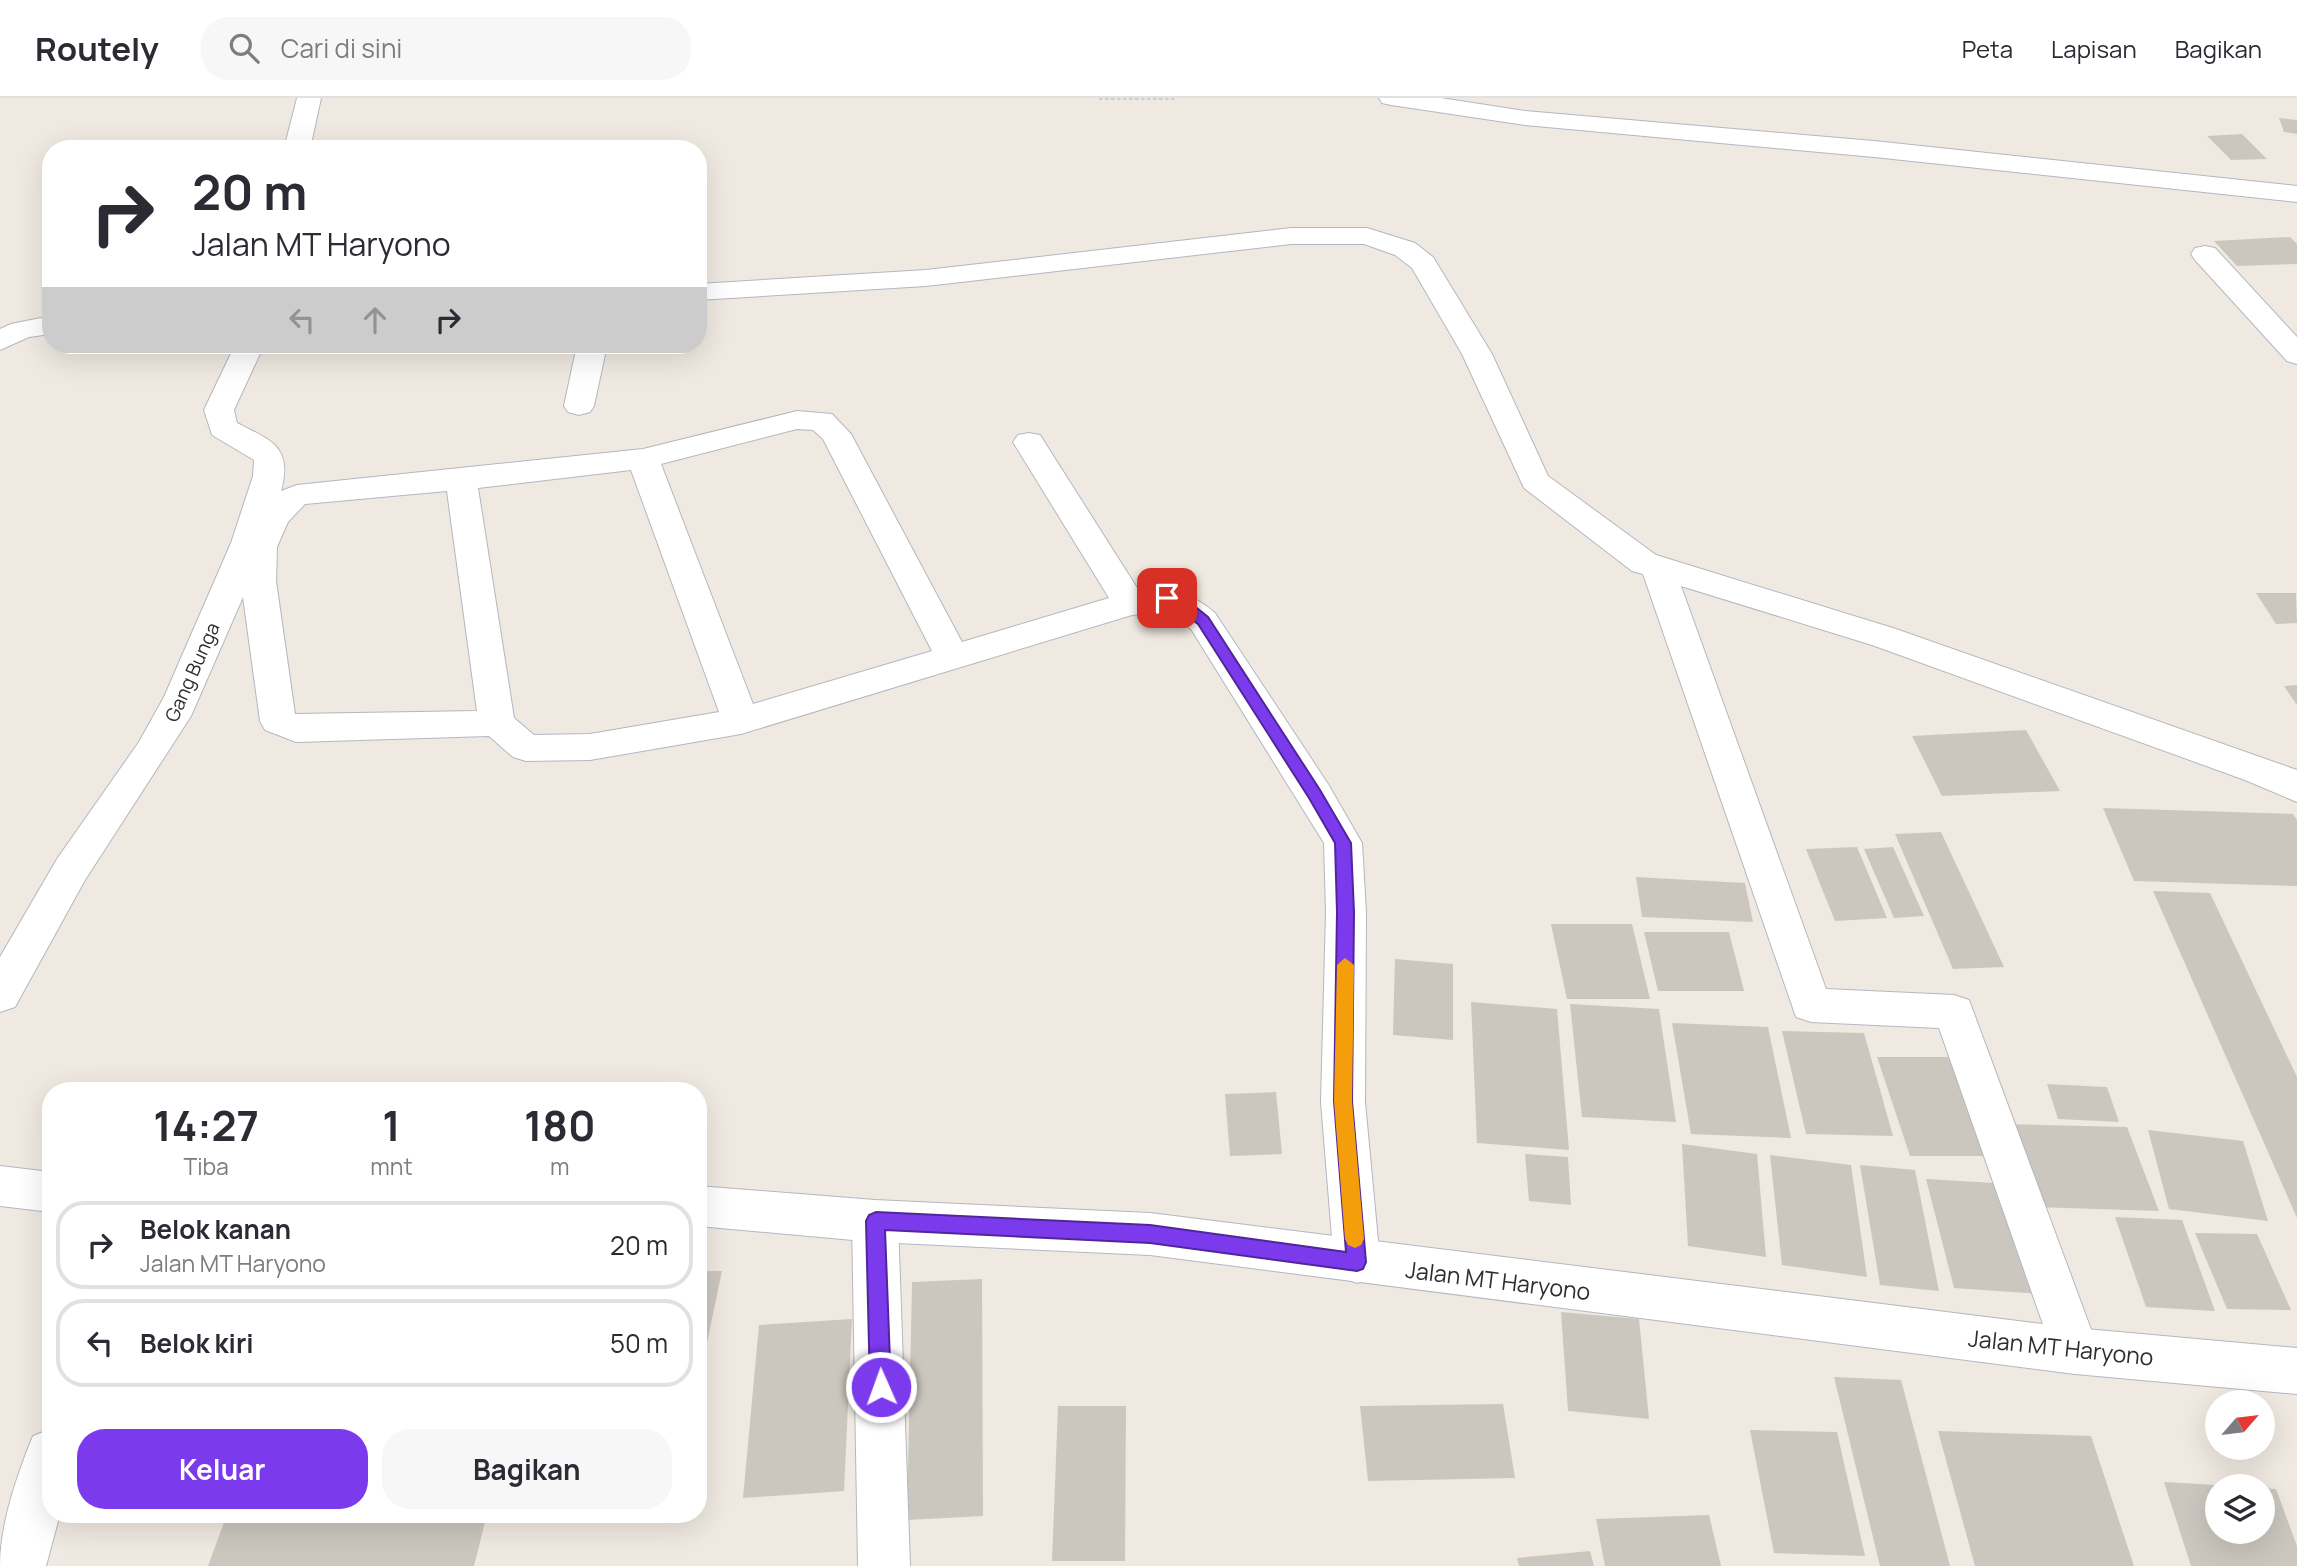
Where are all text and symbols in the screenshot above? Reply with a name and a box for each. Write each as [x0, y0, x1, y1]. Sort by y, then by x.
search box [201, 17, 691, 80]
text: Routely [35, 26, 159, 71]
icon: search [225, 29, 263, 67]
text: Cari di sini [281, 30, 402, 66]
text: Peta [1962, 32, 2013, 65]
text: Lapisan [2051, 32, 2137, 65]
text: Bagikan [2175, 32, 2262, 65]
text: 20 m [192, 158, 307, 225]
icon: right [77, 168, 168, 259]
text: Jalan MT Haryono [192, 222, 451, 266]
icon: left [283, 301, 321, 339]
icon: ahead [356, 301, 394, 339]
icon: right [429, 301, 467, 339]
pin [1137, 568, 1197, 628]
icon: arrive [1148, 579, 1186, 617]
street label: Gang Bunga [159, 618, 225, 726]
text: 14:27 [153, 1096, 259, 1154]
text: 1 [382, 1096, 401, 1154]
text: 180 [524, 1096, 596, 1154]
text: Tiba [183, 1150, 229, 1182]
text: mnt [370, 1150, 413, 1182]
text: m [550, 1150, 570, 1182]
text: Belok kanan [140, 1211, 291, 1247]
icon: right [81, 1226, 119, 1264]
text: 20 m [610, 1227, 668, 1263]
text: Jalan MT Haryono [140, 1247, 326, 1279]
street label: Jalan MT Haryono [1404, 1253, 1592, 1307]
street label: Jalan MT Haryono [1967, 1321, 2155, 1373]
icon: left [81, 1324, 119, 1362]
text: Belok kiri [140, 1325, 254, 1361]
text: 50 m [610, 1325, 668, 1361]
position arrow [844, 1350, 918, 1424]
north arrow [2205, 1390, 2275, 1460]
map controls [2205, 1390, 2275, 1544]
button: Keluar [77, 1429, 368, 1509]
button: Bagikan [382, 1429, 672, 1509]
button: layers [2205, 1474, 2275, 1544]

